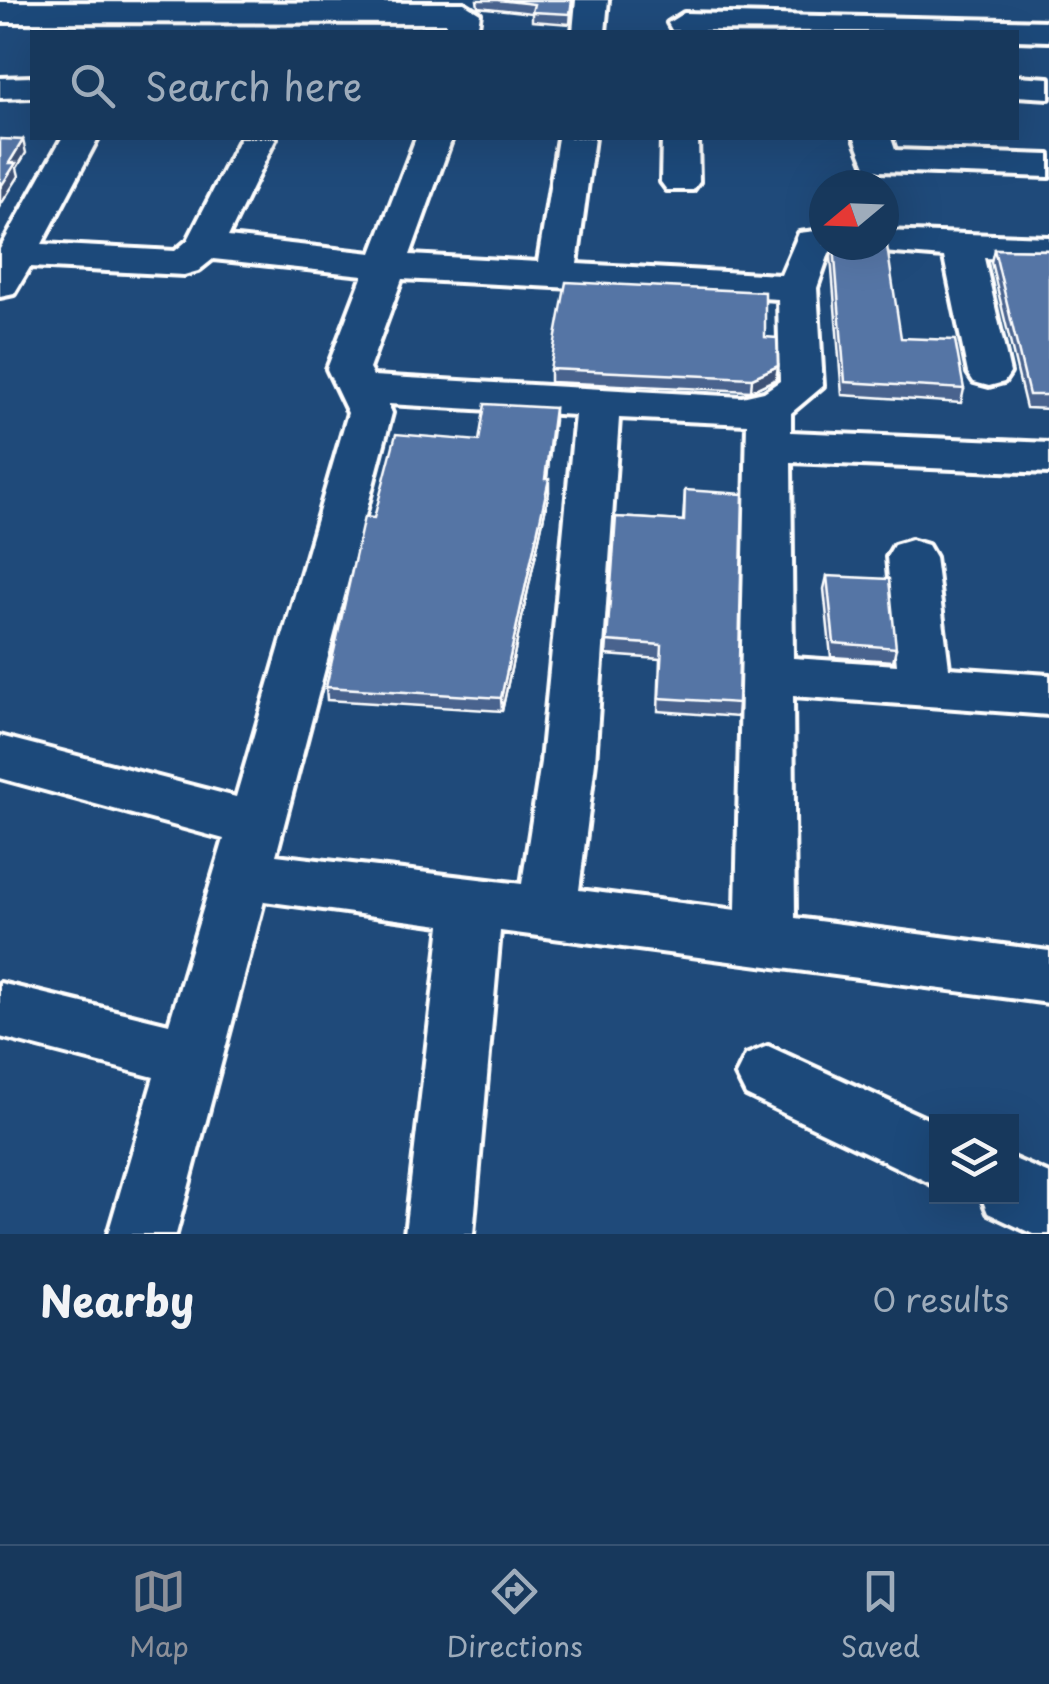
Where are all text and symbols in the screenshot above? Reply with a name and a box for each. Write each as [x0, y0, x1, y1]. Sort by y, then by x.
search box [30, 30, 1019, 140]
text: Search here [145, 57, 362, 114]
icon: search [65, 58, 120, 113]
north arrow [809, 170, 899, 260]
map controls [929, 1114, 1019, 1204]
button: layers [929, 1114, 1019, 1204]
text: Nearby [40, 1268, 194, 1331]
text: 0 results [873, 1275, 1009, 1323]
tab: Map [129, 1564, 189, 1667]
tab: Directions [447, 1564, 583, 1667]
tab: Saved [841, 1564, 920, 1667]

